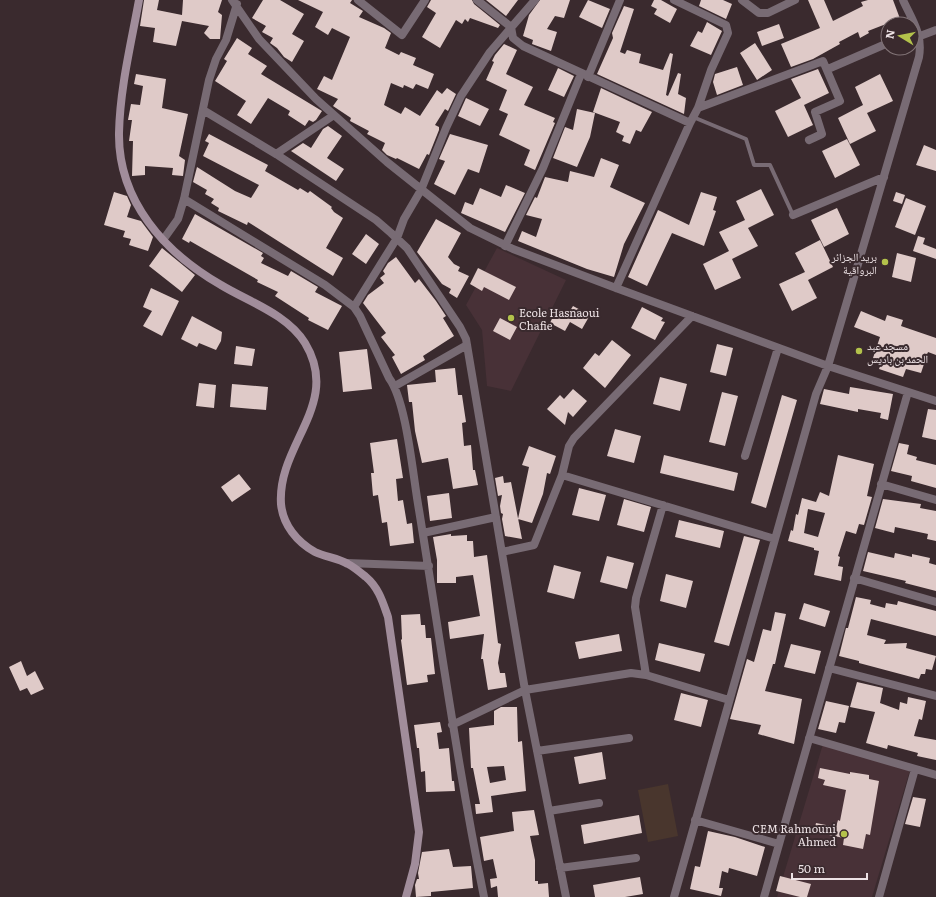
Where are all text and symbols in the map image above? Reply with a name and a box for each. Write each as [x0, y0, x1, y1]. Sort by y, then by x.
north arrow [880, 16, 920, 56]
text: N [880, 28, 898, 40]
place label: بريد الجزائر البرواقية [831, 248, 877, 277]
marker: بريد الجزائر البرواقية [880, 257, 890, 267]
place label: Ecole Hasnaoui Chafie [519, 304, 600, 333]
marker: Ecole Hasnaoui Chafie [506, 313, 516, 323]
place label: مسجد عبد الحمد بن باديس [867, 337, 928, 366]
marker: مسجد عبد الحمد بن باديس [854, 346, 864, 356]
place label: CEM Rahmouni Ahmed [752, 820, 836, 849]
marker: CEM Rahmouni Ahmed [839, 829, 849, 839]
scale bar [792, 855, 867, 881]
text: 50 m [798, 859, 825, 877]

